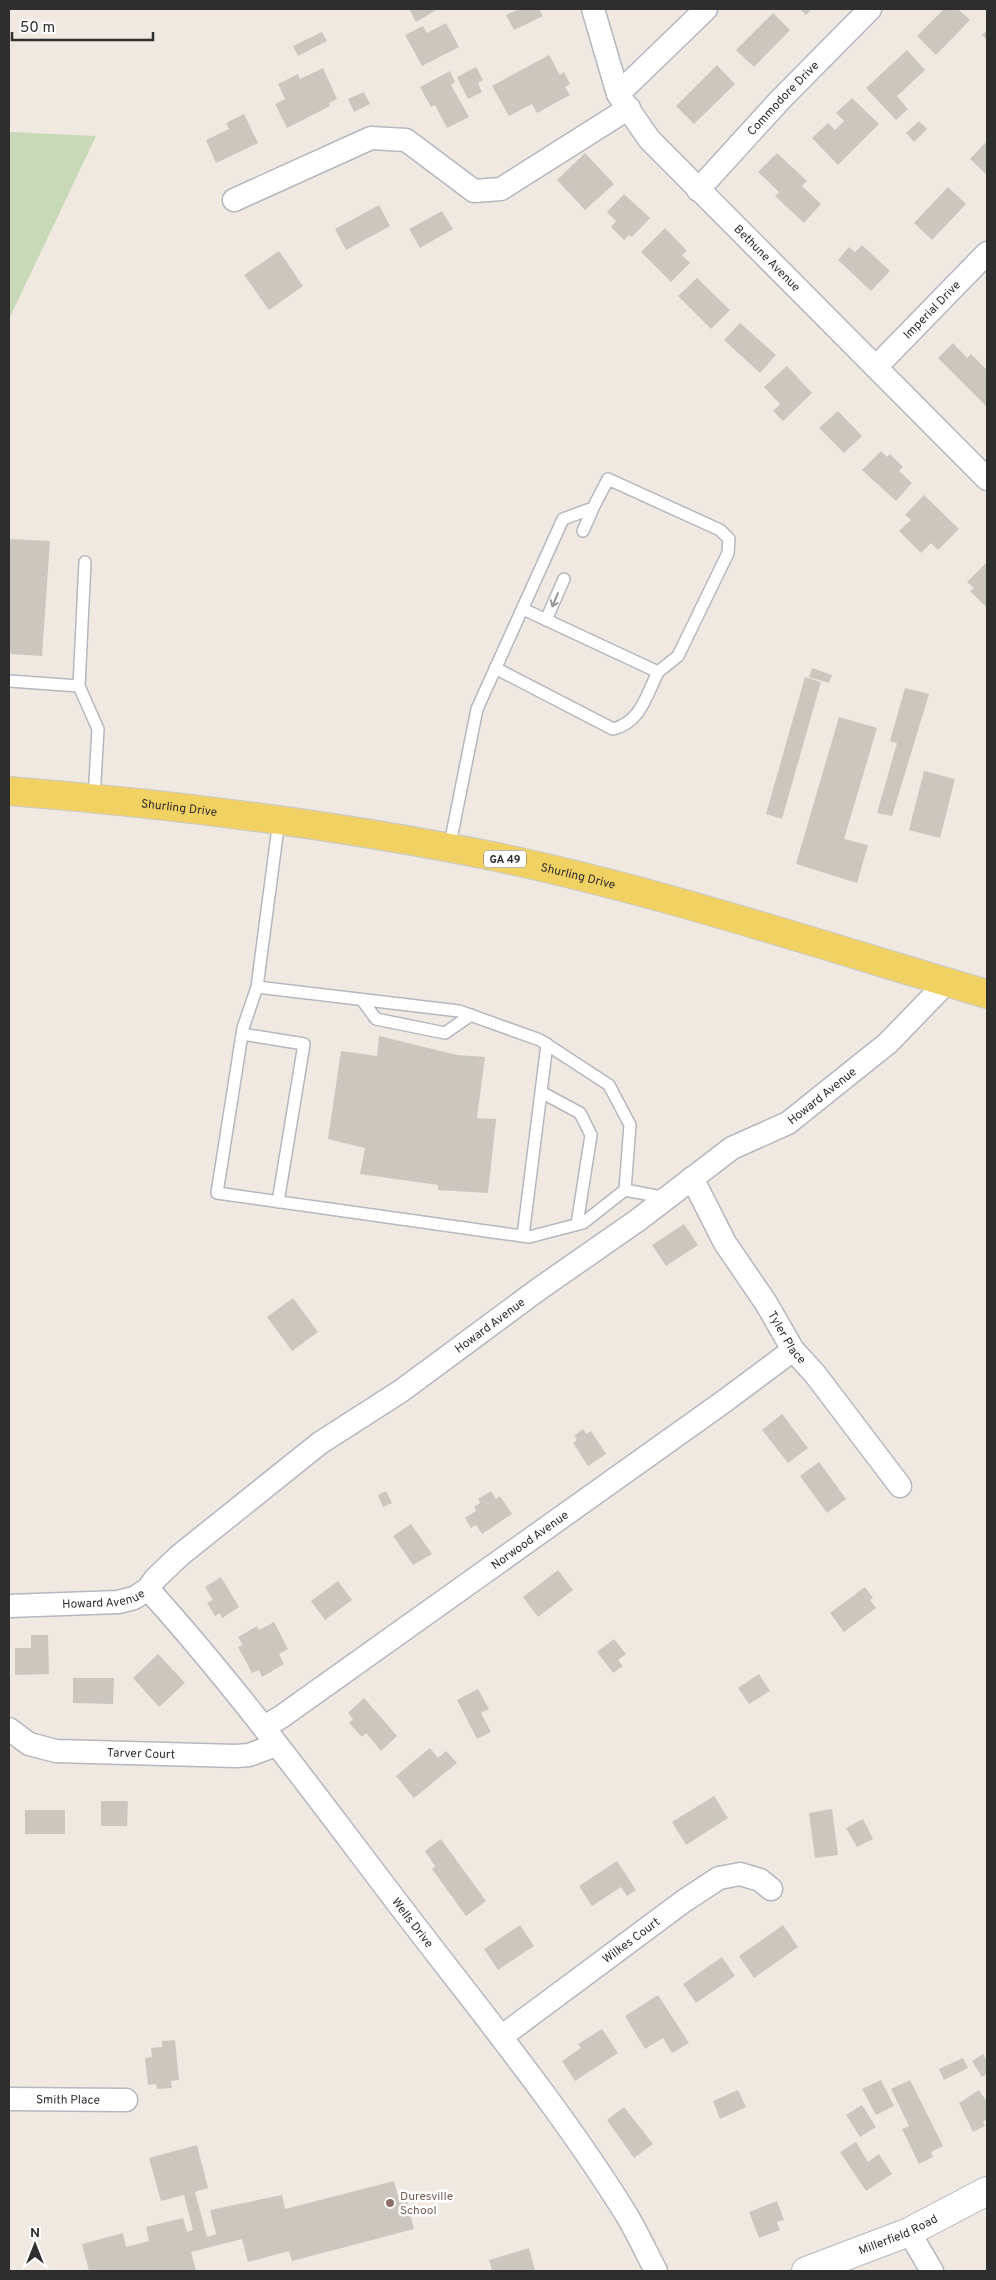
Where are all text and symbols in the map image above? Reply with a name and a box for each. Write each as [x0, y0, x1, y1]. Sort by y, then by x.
scale bar [12, 10, 154, 42]
text: 50 m [20, 19, 55, 38]
street label: Commodore Drive [744, 58, 823, 140]
street label: Bethune Avenue [730, 222, 803, 296]
street label: Imperial Drive [900, 278, 965, 343]
one-way arrow [550, 592, 560, 607]
street label: Shurling Drive [140, 796, 218, 821]
road number: GA 49 [484, 851, 526, 868]
street label: Shurling Drive [539, 860, 617, 894]
street label: Howard Avenue [785, 1064, 860, 1129]
street label: Howard Avenue [452, 1295, 529, 1357]
street label: Tyler Place [763, 1309, 809, 1368]
street label: Norwood Avenue [488, 1508, 572, 1574]
street label: Howard Avenue [62, 1586, 148, 1613]
street label: Tarver Court [107, 1745, 175, 1763]
street label: Wells Drive [387, 1895, 436, 1952]
street label: Wilkes Court [600, 1914, 664, 1968]
street label: Smith Place [36, 2092, 100, 2109]
place label: Duresville School [400, 2189, 453, 2219]
marker: Duresville School [384, 2197, 396, 2209]
street label: Millerfield Road [857, 2211, 941, 2259]
north arrow [10, 2220, 60, 2270]
text: N [30, 2225, 40, 2242]

